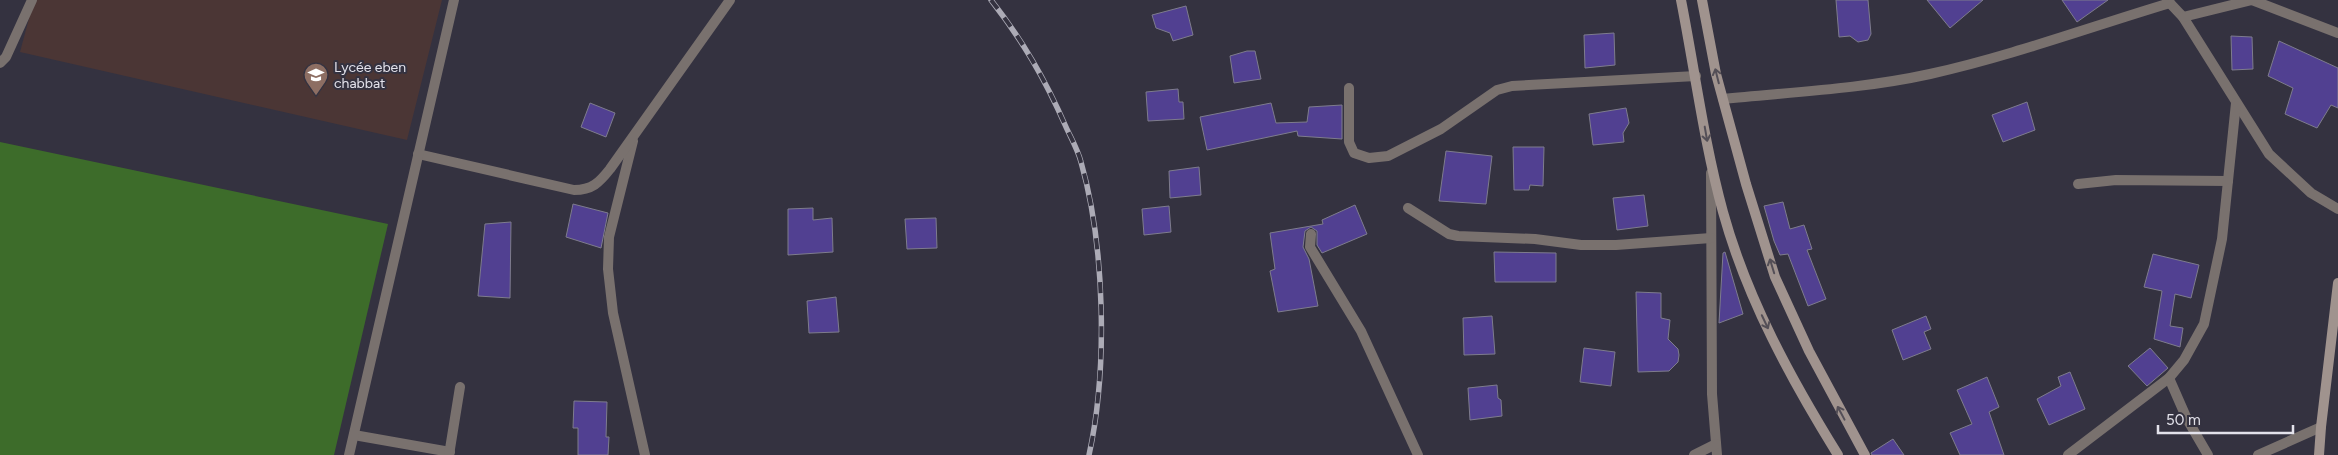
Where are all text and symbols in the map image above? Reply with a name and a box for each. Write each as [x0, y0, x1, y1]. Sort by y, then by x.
place label: Lycée eben chabbat [334, 59, 406, 92]
school or university icon: Lycée eben chabbat [303, 62, 329, 96]
one-way arrow [1712, 69, 1721, 85]
one-way arrow [1702, 126, 1712, 142]
one-way arrow [1766, 258, 1776, 274]
one-way arrow [1760, 314, 1770, 329]
scale bar [2158, 402, 2293, 434]
one-way arrow [1836, 405, 1846, 420]
text: 50 m [2166, 411, 2201, 429]

